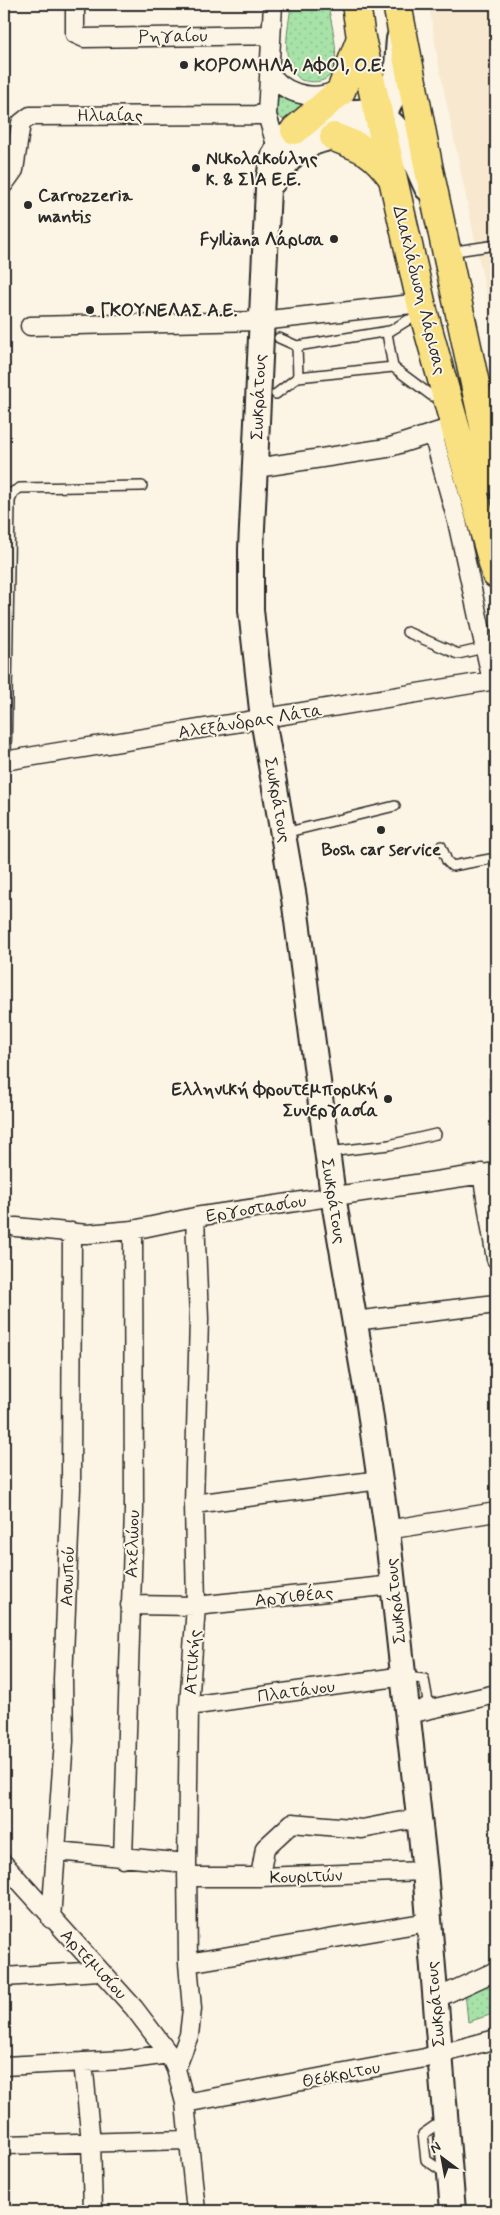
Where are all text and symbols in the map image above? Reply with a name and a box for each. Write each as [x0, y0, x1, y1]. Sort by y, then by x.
street label: Ρηγαίου [138, 24, 208, 50]
place label: ΚΟΡΟΜΗΛΑ, ΑΦΟΙ, Ο.Ε. [194, 54, 386, 78]
marker: ΚΟΡΟΜΗΛΑ, ΑΦΟΙ, Ο.Ε. [178, 59, 190, 71]
street label: Ηλιαίας [77, 104, 143, 128]
place label: Νικολακούλης κ. & ΣΙΑ Ε.Ε. [206, 147, 318, 192]
marker: Νικολακούλης κ. & ΣΙΑ Ε.Ε. [190, 162, 202, 174]
place label: Carrozzeria mantis [38, 184, 134, 229]
marker: Carrozzeria mantis [22, 199, 34, 211]
street label: Διακλάδωση Λάρισας [386, 203, 452, 377]
place label: Fylliana Λάρισα [200, 228, 325, 252]
marker: Fylliana Λάρισα [328, 233, 340, 245]
place label: ΓΚΟΥΝΕΛΑΣ Α.Ε. [100, 299, 238, 323]
marker: ΓΚΟΥΝΕΛΑΣ Α.Ε. [84, 304, 96, 316]
street label: Σωκράτους [246, 353, 272, 441]
street label: Αλεξάνδρας Λάτα [176, 699, 324, 745]
street label: Σωκράτους [258, 756, 296, 845]
marker: Bosh car service [375, 824, 387, 836]
place label: Bosh car service [321, 838, 441, 862]
place label: Ελληνική Φρουτεμπορική Συνεργασία [172, 1078, 379, 1123]
marker: Ελληνική Φρουτεμπορική Συνεργασία [382, 1093, 394, 1105]
street label: Σωκράτους [314, 1157, 352, 1246]
street label: Εργοστασίου [204, 1189, 308, 1229]
street label: Αχελώου [120, 1510, 146, 1579]
street label: Ασωπού [55, 1545, 81, 1607]
street label: Σωκράτους [380, 1557, 412, 1645]
street label: Αργιθέας [253, 1580, 335, 1613]
street label: Αττικής [179, 1629, 207, 1695]
street label: Πλατάνου [256, 1675, 336, 1709]
street label: Κουριτών [269, 1864, 343, 1890]
street label: Αρτεμισίου [54, 1924, 132, 2005]
street label: Σωκράτους [420, 1960, 452, 2048]
street label: Θεόκριτου [300, 2056, 382, 2094]
north arrow [418, 2132, 468, 2182]
text: N [427, 2138, 444, 2158]

